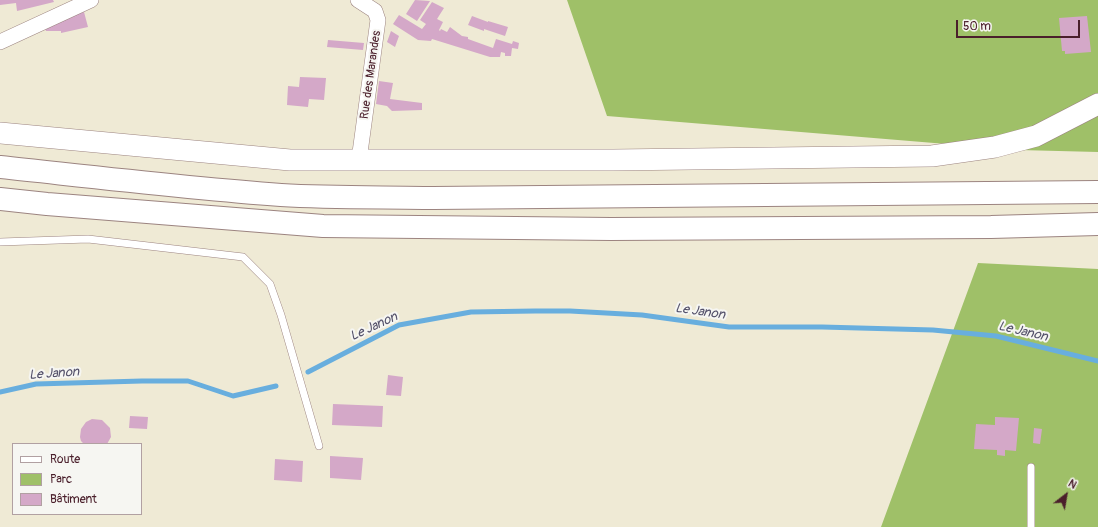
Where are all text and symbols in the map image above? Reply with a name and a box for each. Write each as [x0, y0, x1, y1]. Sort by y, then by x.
scale bar [958, 12, 1082, 38]
text: 50 m [963, 19, 991, 34]
street label: Rue des Marandes [358, 30, 384, 120]
water label: Le Janon [674, 301, 726, 323]
water label: Le Janon [348, 309, 400, 345]
water label: Le Janon [997, 319, 1049, 345]
water label: Le Janon [28, 364, 80, 384]
legend [12, 443, 142, 515]
text: Route [50, 452, 80, 467]
text: Parc [50, 472, 72, 487]
north arrow [1046, 475, 1086, 515]
text: N [1066, 477, 1079, 492]
text: Bâtiment [50, 492, 97, 507]

